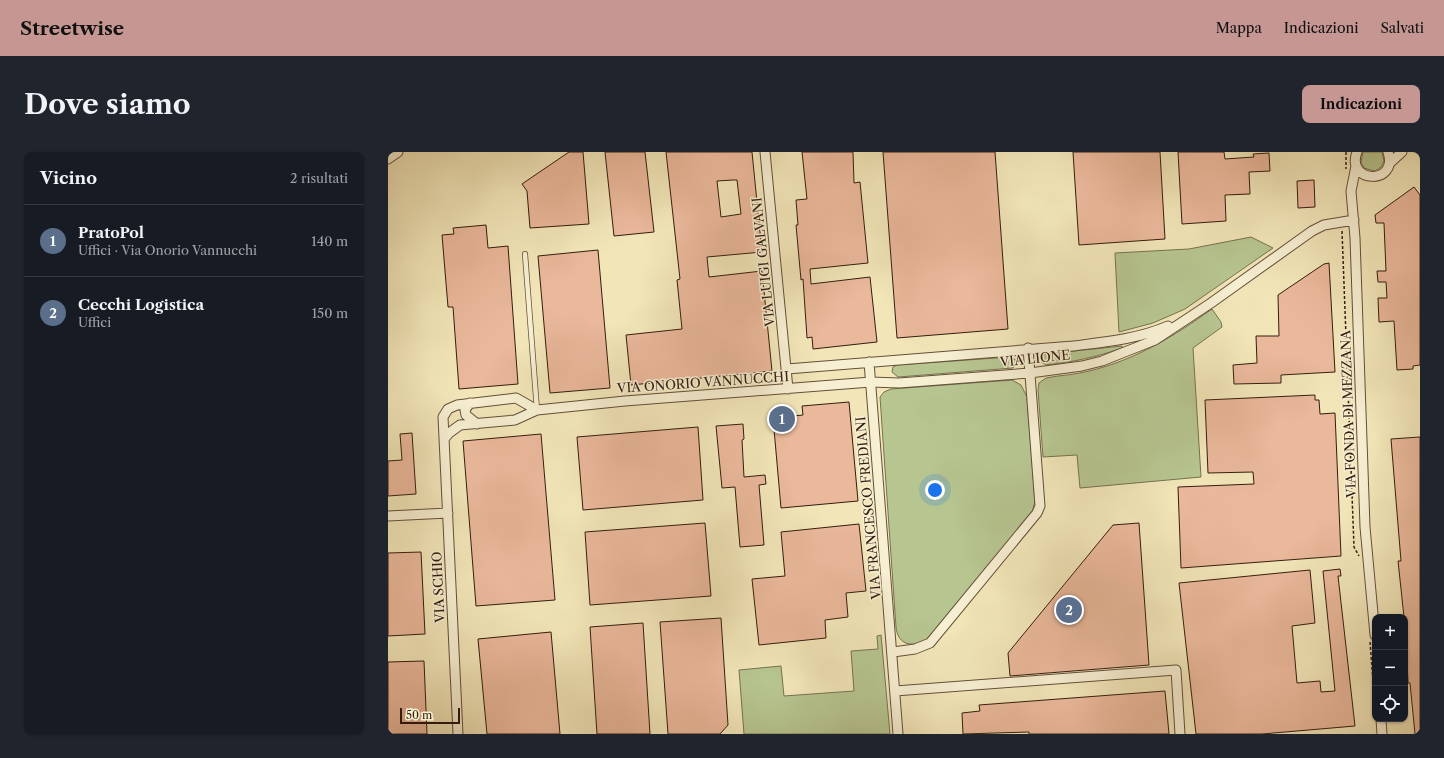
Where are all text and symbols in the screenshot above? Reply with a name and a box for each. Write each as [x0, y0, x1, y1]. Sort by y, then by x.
text: Streetwise [20, 17, 124, 40]
text: Mappa [1216, 19, 1262, 37]
text: Indicazioni [1284, 19, 1359, 37]
text: Salvati [1381, 19, 1424, 37]
button: Indicazioni [1302, 85, 1420, 123]
text: Dove siamo [24, 87, 191, 121]
text: Vicino [40, 168, 97, 188]
text: 2 risultati [290, 170, 348, 186]
street label: VIA LUIGI GALVANI [748, 196, 778, 328]
text: PratoPol [78, 223, 144, 242]
text: 1 [50, 233, 56, 249]
text: 140 m [311, 233, 348, 249]
text: Uffici · Via Onorio Vannucchi [78, 242, 257, 258]
text: Cecchi Logistica [78, 295, 204, 314]
text: 2 [49, 305, 57, 321]
text: 150 m [312, 305, 348, 321]
text: Uffici [78, 314, 111, 330]
street label: VIA FONDA DI MEZZANA [1337, 330, 1359, 499]
street label: VIA LIONE [998, 346, 1071, 370]
street label: VIA ONORIO VANNUCCHI [615, 368, 790, 396]
pin: 1 [769, 404, 795, 434]
street label: VIA FRANCESCO FREDIANI [852, 416, 884, 601]
your location [925, 480, 945, 500]
street label: VIA SCHIO [428, 551, 448, 624]
pin: 2 [1056, 595, 1082, 625]
map controls [1372, 614, 1408, 722]
button: + [1372, 614, 1408, 650]
button: − [1372, 650, 1408, 686]
button: locate [1372, 686, 1408, 722]
scale bar [400, 706, 460, 725]
text: 50 m [406, 708, 432, 722]

